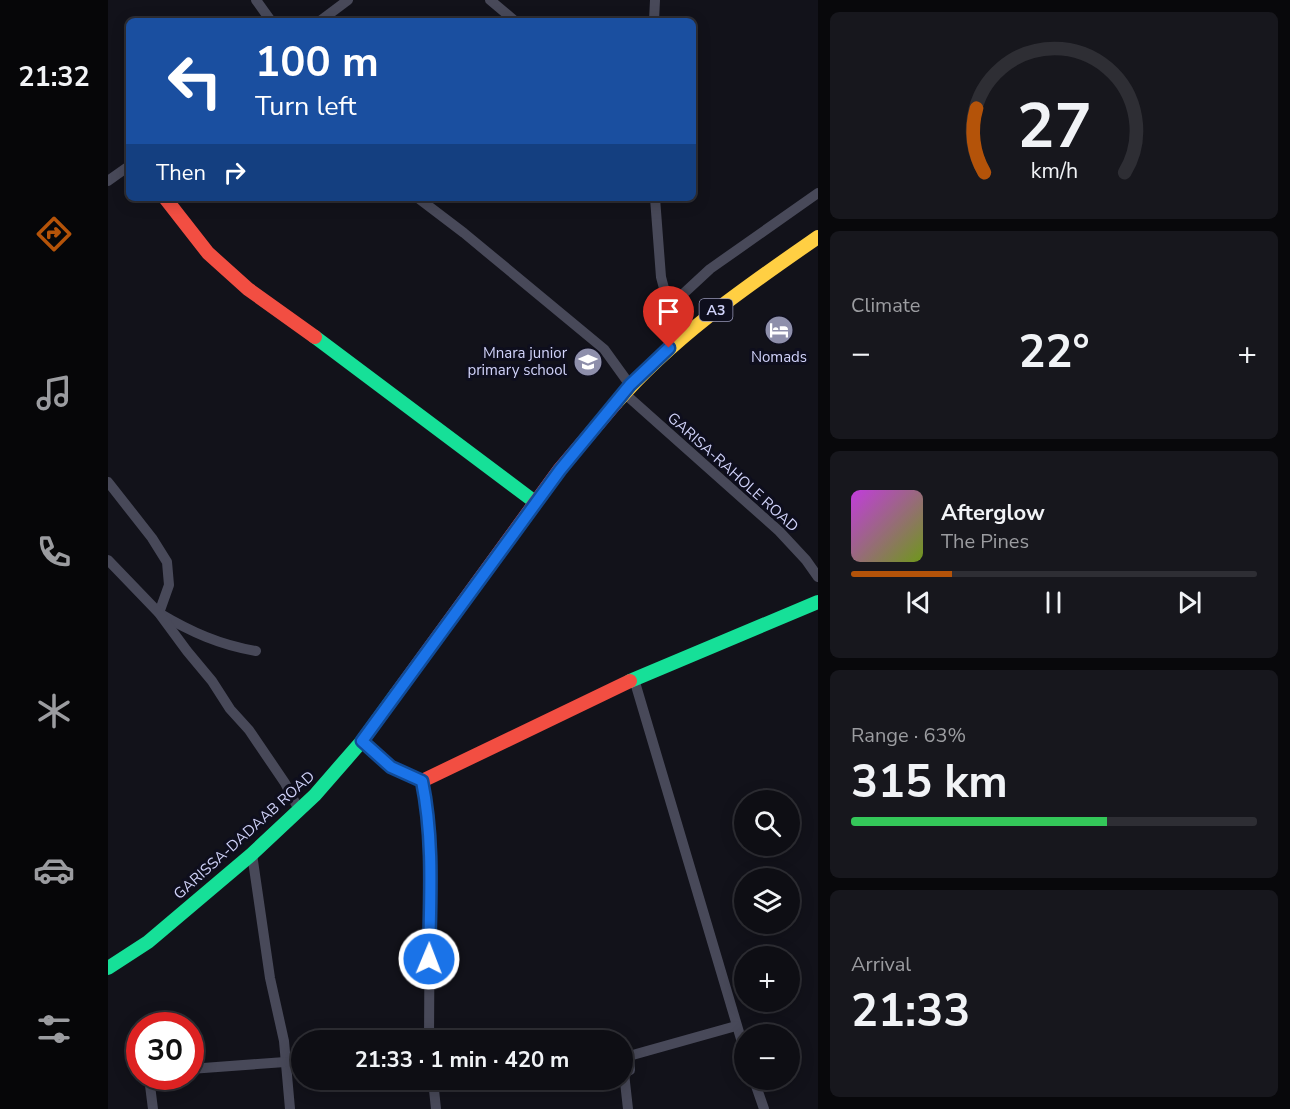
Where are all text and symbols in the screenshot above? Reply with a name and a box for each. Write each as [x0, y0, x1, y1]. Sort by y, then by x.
text: 100 m [255, 34, 379, 91]
icon: left [156, 42, 234, 120]
text: 21:32 [18, 59, 90, 96]
text: 27 [1017, 84, 1091, 169]
text: Turn left [255, 88, 356, 125]
icon: right [218, 156, 251, 189]
text: km/h [1030, 156, 1078, 186]
text: Then [156, 158, 206, 188]
icon: directions [33, 213, 75, 255]
pin [643, 286, 694, 348]
text: Climate [851, 292, 920, 319]
icon: arrive [652, 295, 685, 328]
road number: A3 [700, 299, 732, 321]
hotel icon: Nomads [763, 314, 795, 346]
text: 22° [1018, 322, 1090, 383]
text: − [851, 331, 871, 376]
text: + [1237, 331, 1257, 376]
place label: Mnara junior primary school [467, 343, 568, 380]
school or university icon: Mnara junior primary school [572, 346, 604, 378]
place label: Nomads [751, 347, 807, 367]
icon: music [33, 372, 75, 414]
street label: GARISA-RAHOLE ROAD [663, 408, 803, 536]
text: Afterglow [941, 498, 1045, 528]
text: The Pines [941, 528, 1029, 555]
icon: phone [33, 531, 75, 573]
icon: previous [902, 586, 935, 619]
icon: pause [1037, 586, 1070, 619]
icon: next [1173, 586, 1206, 619]
icon: climate [33, 690, 75, 732]
text: Range · 63% [851, 722, 966, 749]
text: 315 km [851, 752, 1008, 813]
street label: GARISSA-DADAAB ROAD [169, 766, 319, 904]
map controls [734, 790, 800, 1090]
button: search [734, 790, 800, 856]
icon: car [33, 849, 75, 891]
button: layers [734, 868, 800, 934]
position arrow [397, 927, 461, 991]
button: + [734, 946, 800, 1012]
text: Arrival [851, 951, 911, 978]
text: 21:33 [851, 981, 970, 1042]
icon: filters [33, 1008, 75, 1050]
speed limit sign: 30 [126, 1012, 204, 1090]
button: − [734, 1024, 800, 1090]
text: 21:33 · 1 min · 420 m [355, 1045, 569, 1075]

